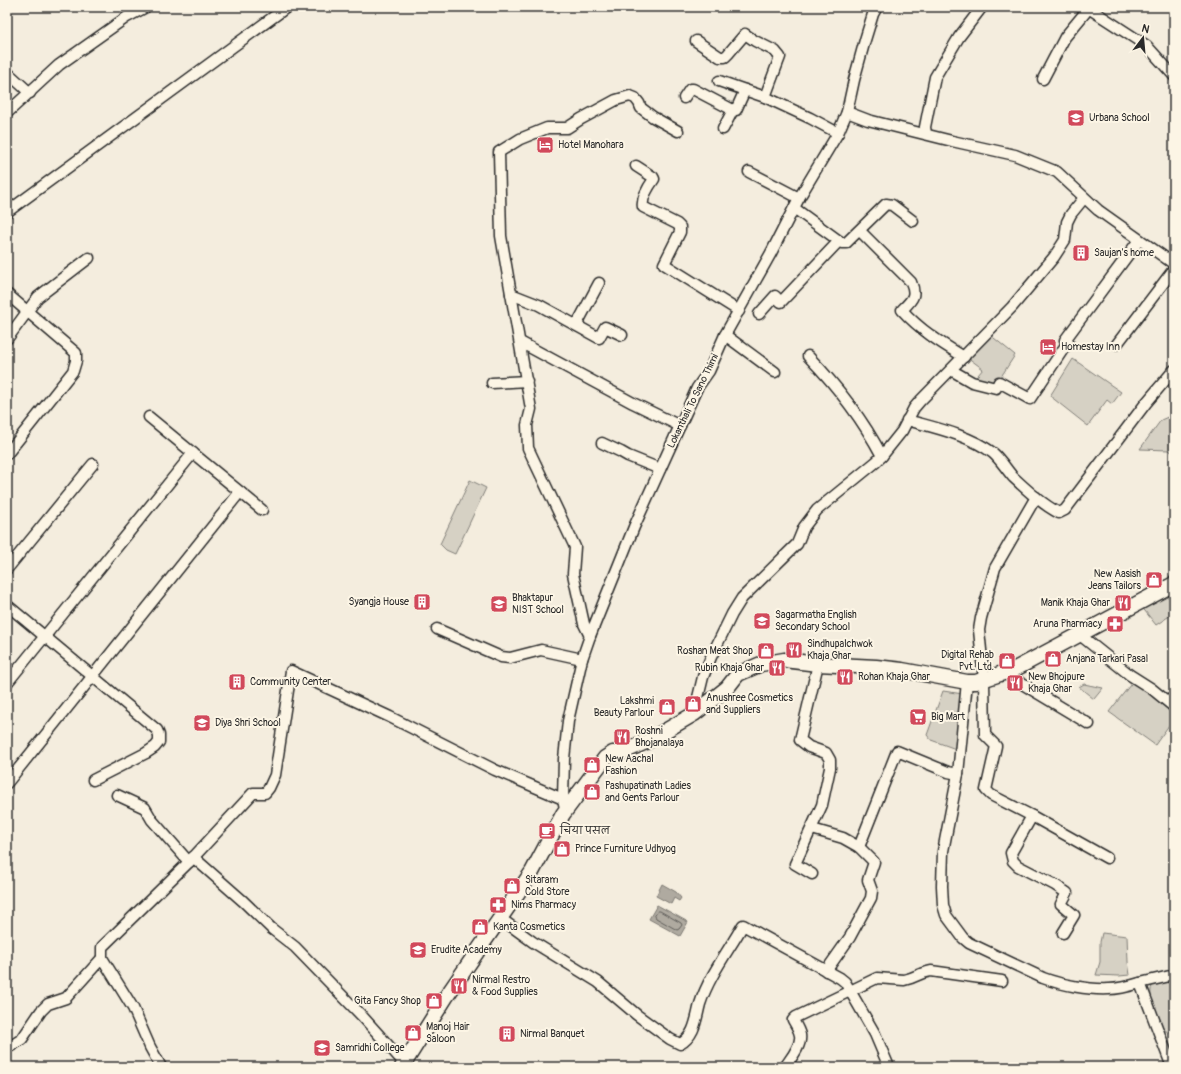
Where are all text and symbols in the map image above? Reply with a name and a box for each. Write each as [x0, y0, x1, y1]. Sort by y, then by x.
north arrow [1123, 18, 1163, 58]
text: N [1140, 22, 1152, 36]
school or university icon: Urbana School [1066, 108, 1086, 128]
place label: Urbana School [1089, 112, 1150, 124]
hotel icon: Hotel Manohara [535, 135, 555, 155]
place label: Hotel Manohara [558, 139, 624, 151]
building icon: Saujan's home [1071, 243, 1091, 263]
place label: Saujan's home [1094, 247, 1154, 259]
hotel icon: Homestay Inn [1038, 337, 1058, 357]
place label: Homestay Inn [1061, 341, 1120, 353]
street label: Lokanthali To Sano Thimi [665, 352, 721, 450]
place label: New Aasish Jeans Tailors [1088, 568, 1142, 592]
shop icon: New Aasish Jeans Tailors [1144, 570, 1164, 590]
building icon: Syangja House [412, 592, 432, 612]
place label: Bhaktapur NIST School [512, 592, 564, 616]
restaurant icon: Manik Khaja Ghar [1113, 593, 1133, 613]
school or university icon: Bhaktapur NIST School [489, 594, 509, 614]
place label: Syangja House [349, 596, 409, 608]
place label: Manik Khaja Ghar [1041, 597, 1110, 609]
place label: Sagarmatha English Secondary School [775, 609, 857, 633]
school or university icon: Sagarmatha English Secondary School [752, 611, 772, 631]
pharmacy icon: Aruna Pharmacy [1105, 614, 1125, 634]
place label: Aruna Pharmacy [1033, 618, 1103, 630]
place label: Sindhupalchwok Khaja Ghar [807, 638, 873, 662]
restaurant icon: Sindhupalchwok Khaja Ghar [784, 640, 804, 660]
shop icon: Roshan Meat Shop [756, 641, 776, 661]
place label: Roshan Meat Shop [677, 645, 753, 657]
place label: Digital Rehab Pvt. Ltd. [941, 649, 994, 673]
shop icon: Anjana Tarkari Pasal [1043, 649, 1063, 669]
shop icon: Digital Rehab Pvt. Ltd. [997, 651, 1017, 671]
place label: Anjana Tarkari Pasal [1066, 653, 1148, 665]
restaurant icon: Rubin Khaja Ghar [767, 658, 787, 678]
place label: Rubin Khaja Ghar [695, 662, 764, 674]
restaurant icon: Rohan Khaja Ghar [835, 667, 855, 687]
place label: Rohan Khaja Ghar [858, 671, 930, 683]
place label: New Bhojpure Khaja Ghar [1028, 671, 1085, 695]
building icon: Community Center [227, 672, 247, 692]
restaurant icon: New Bhojpure Khaja Ghar [1005, 673, 1025, 693]
place label: Community Center [250, 676, 331, 688]
place label: Anushree Cosmetics and Suppliers [706, 692, 793, 716]
shop icon: Anushree Cosmetics and Suppliers [683, 694, 703, 714]
place label: Lakshmi Beauty Parlour [594, 695, 654, 719]
shop icon: Lakshmi Beauty Parlour [657, 697, 677, 717]
supermarket icon: Big Mart [908, 707, 928, 727]
place label: Big Mart [931, 711, 966, 723]
school or university icon: Diya Shri School [192, 713, 212, 733]
place label: Diya Shri School [215, 717, 281, 729]
place label: Roshni Bhojanalaya [635, 725, 684, 749]
restaurant icon: Roshni Bhojanalaya [612, 727, 632, 747]
place label: New Aachal Fashion [605, 753, 654, 777]
shop icon: New Aachal Fashion [582, 755, 602, 775]
place label: Pashupatinath Ladies and Gents Parlour [605, 780, 692, 804]
shop icon: Pashupatinath Ladies and Gents Parlour [582, 782, 602, 802]
cafe icon: चिया पसल [537, 821, 557, 841]
place label: चिया पसल [559, 822, 611, 837]
shop icon: Prince Furniture Udhyog [552, 839, 572, 859]
place label: Prince Furniture Udhyog [575, 843, 676, 855]
place label: Sitaram Cold Store [525, 874, 570, 898]
shop icon: Sitaram Cold Store [502, 876, 522, 896]
pharmacy icon: Nims Pharmacy [488, 895, 508, 915]
place label: Nims Pharmacy [511, 899, 577, 911]
shop icon: Kanta Cosmetics [470, 917, 490, 937]
place label: Kanta Cosmetics [493, 921, 565, 933]
school or university icon: Erudite Academy [408, 940, 428, 960]
place label: Erudite Academy [431, 944, 503, 956]
place label: Nirmal Restro & Food Supplies [472, 974, 538, 998]
restaurant icon: Nirmal Restro & Food Supplies [449, 976, 469, 996]
shop icon: Gita Fancy Shop [424, 991, 444, 1011]
place label: Gita Fancy Shop [354, 995, 421, 1007]
place label: Manoj Hair Saloon [426, 1021, 470, 1045]
shop icon: Manoj Hair Saloon [403, 1023, 423, 1043]
building icon: Nirmal Banquet [497, 1024, 517, 1044]
place label: Nirmal Banquet [520, 1028, 585, 1040]
school or university icon: Samridhi College [312, 1038, 332, 1058]
place label: Samridhi College [335, 1042, 405, 1054]

